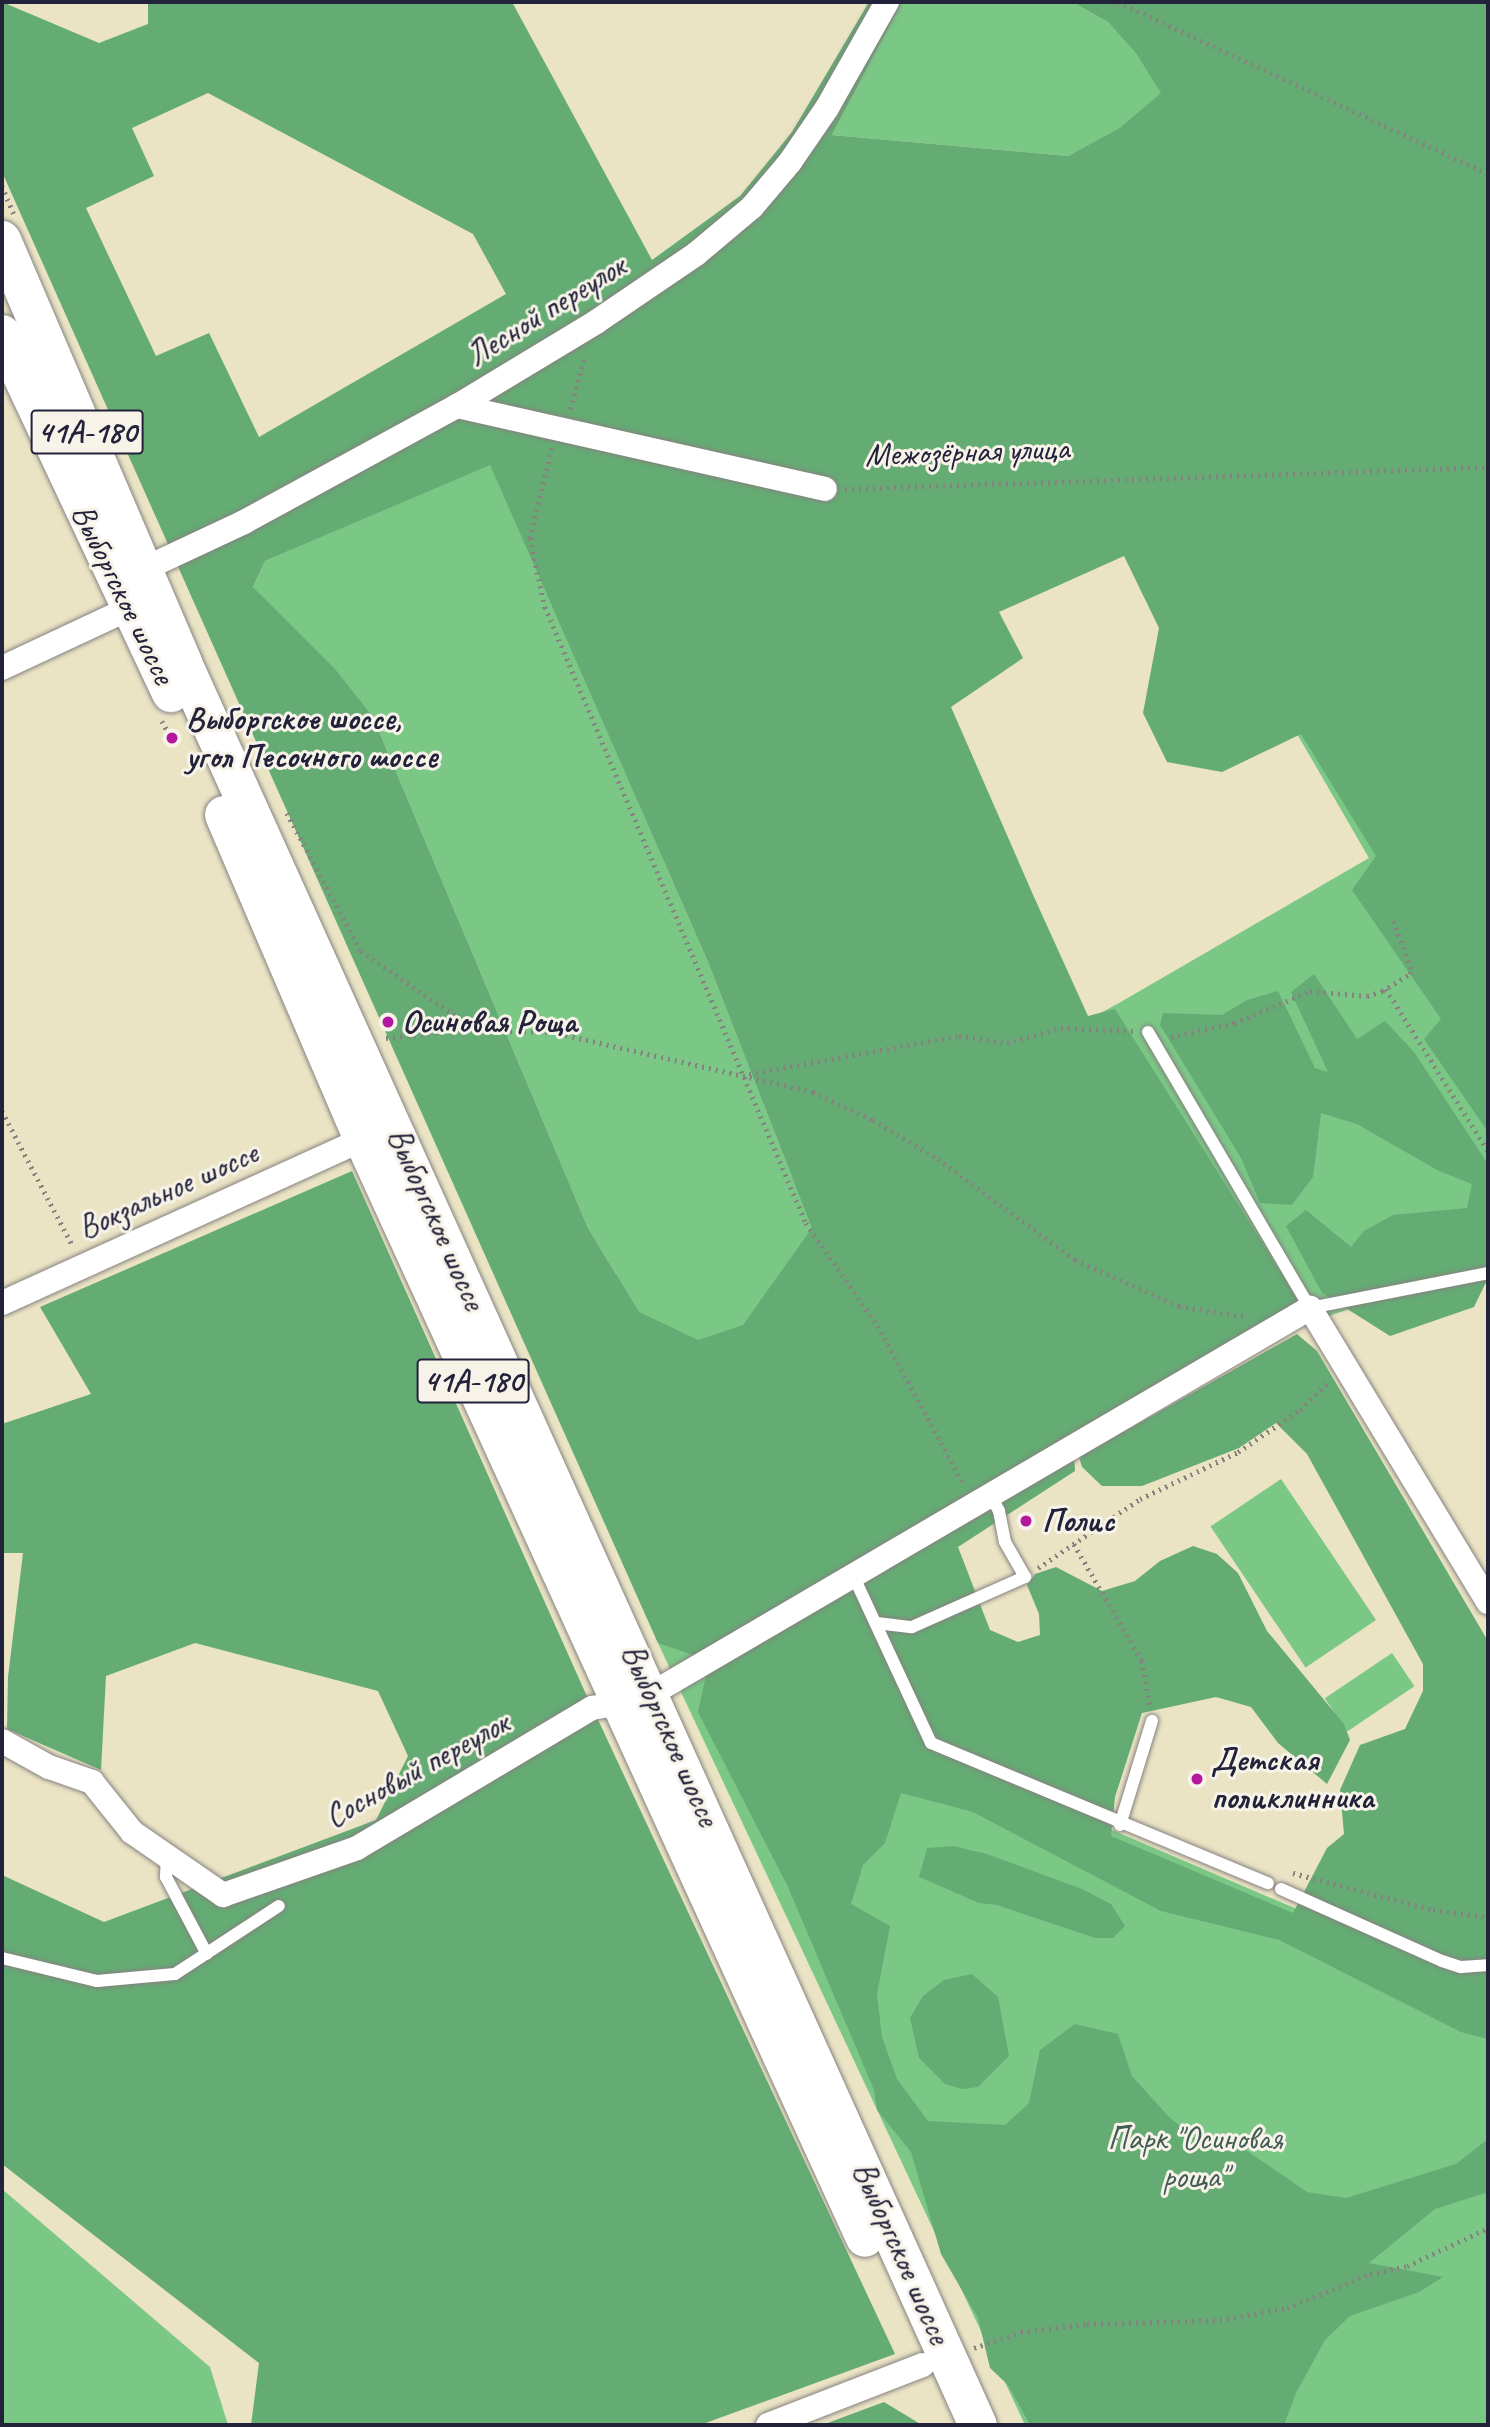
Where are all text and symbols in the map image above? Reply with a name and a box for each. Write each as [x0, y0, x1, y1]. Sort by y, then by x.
street label: Лесной переулок [459, 247, 633, 375]
road number: 41А-180 [29, 404, 145, 461]
street label: Межозёрная улица [863, 429, 1071, 475]
street label: Выборгское шоссе [62, 497, 184, 691]
place label: Выборгское шоссе, угол Песочного шоссе [186, 699, 436, 777]
marker: Выборгское шоссе, угол Песочного шоссе [164, 730, 180, 746]
place label: Осиновая Роща [402, 1002, 574, 1042]
marker: Осиновая Роща [380, 1014, 396, 1030]
street label: Выборгское шоссе [378, 1121, 494, 1317]
street label: Вокзальное шоссе [71, 1133, 265, 1249]
road number: 41А-180 [415, 1352, 531, 1410]
place label: Полис [1042, 1501, 1114, 1541]
marker: Полис [1016, 1511, 1036, 1531]
street label: Выборгское шоссе [612, 1637, 728, 1833]
street label: Сосновый переулок [318, 1703, 516, 1837]
place label: Детская поликлинника [1211, 1740, 1374, 1818]
marker: Детская поликлинника [1189, 1771, 1205, 1787]
park label: Парк "Осиновая роща" [1107, 2119, 1283, 2197]
street label: Выборгское шоссе [843, 2155, 959, 2351]

